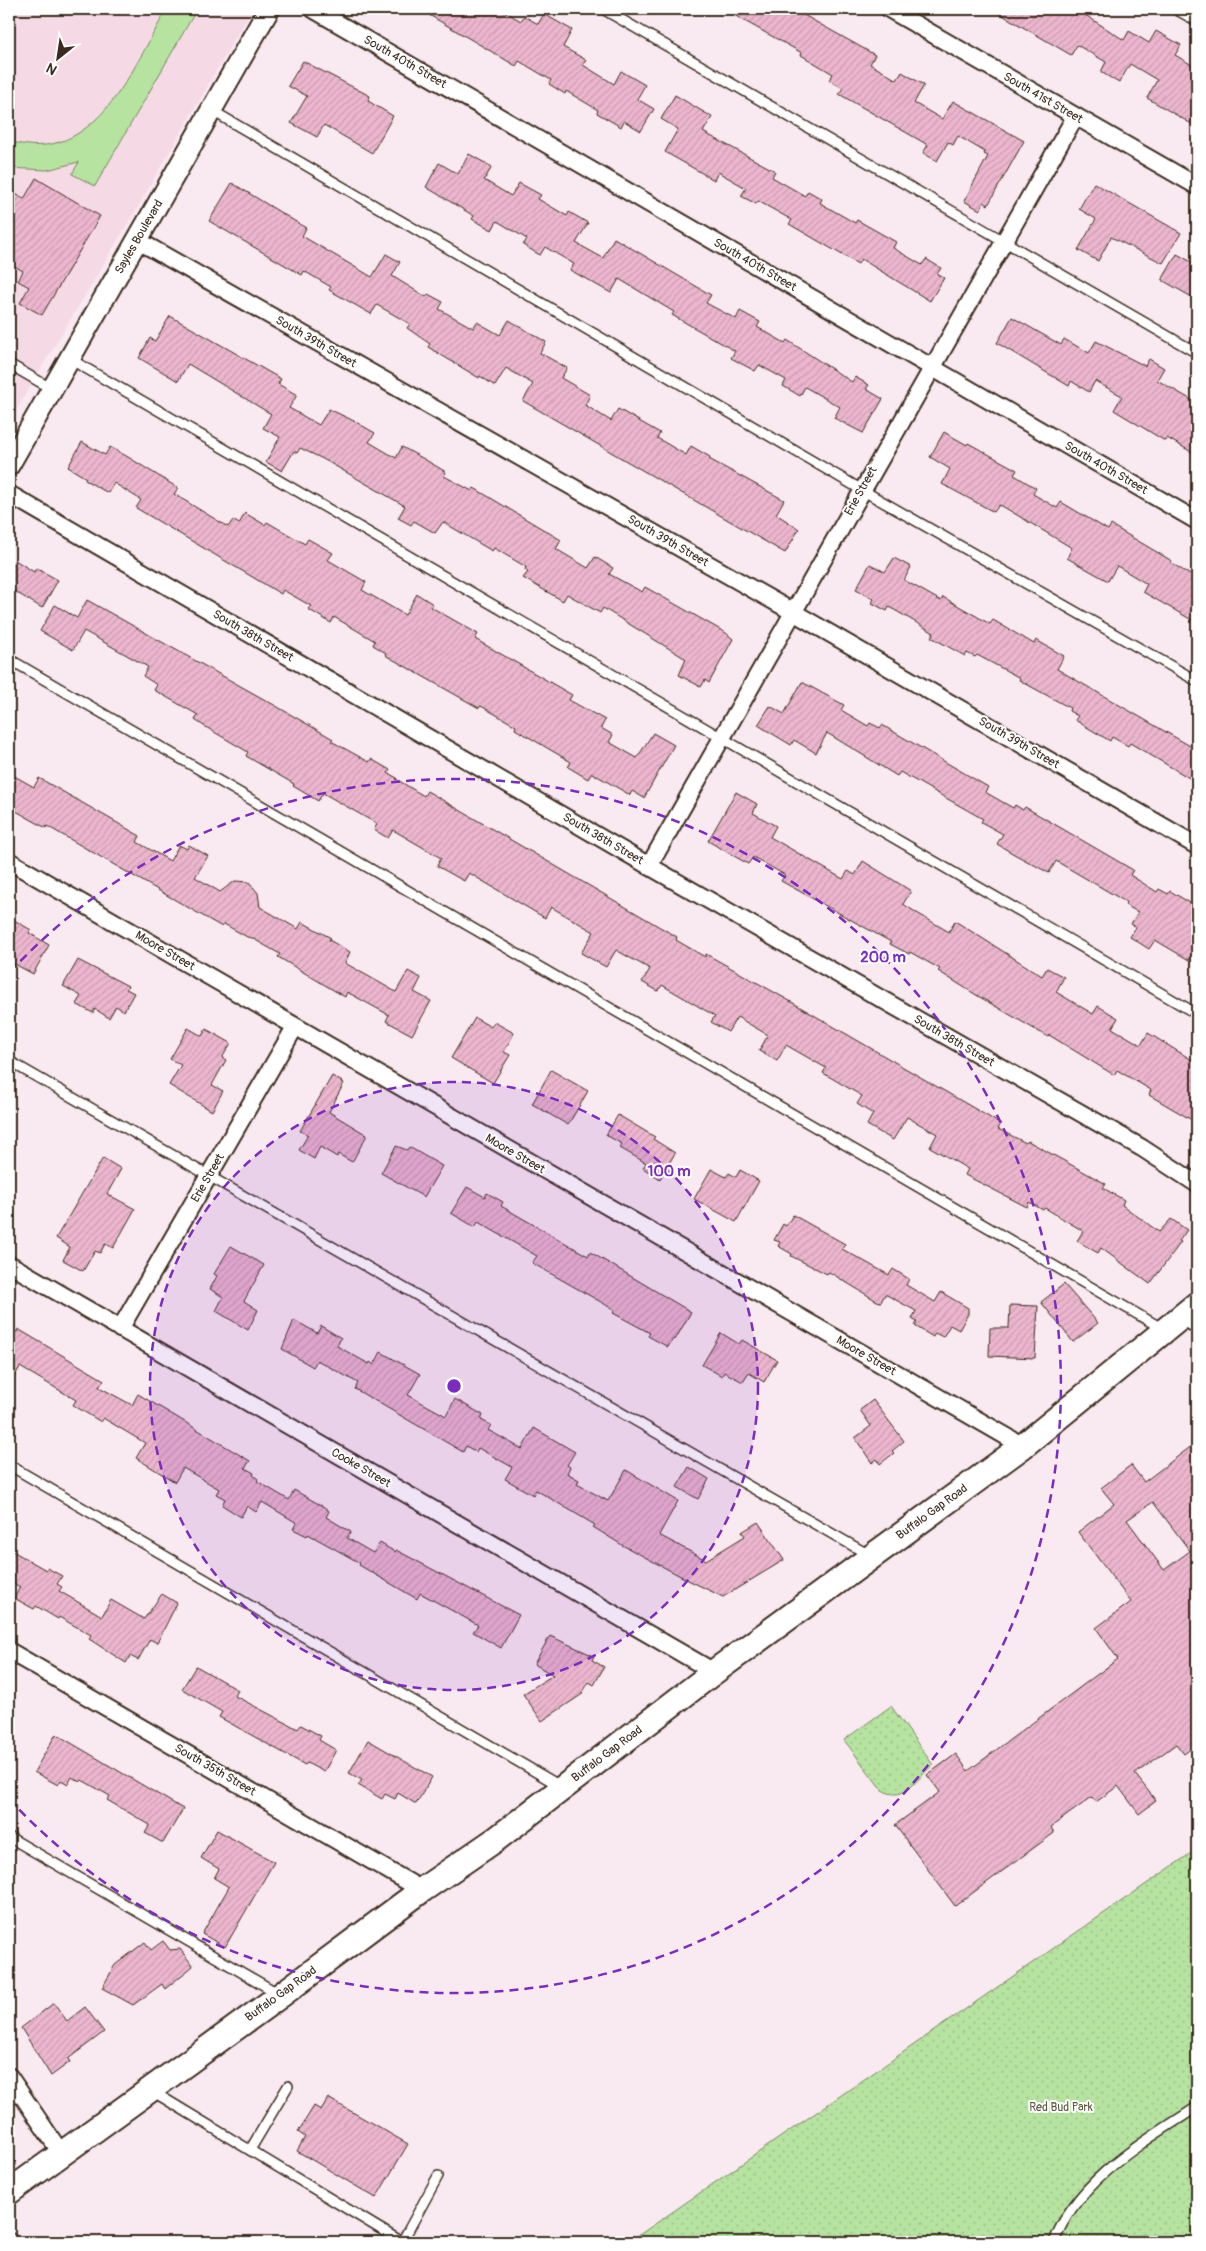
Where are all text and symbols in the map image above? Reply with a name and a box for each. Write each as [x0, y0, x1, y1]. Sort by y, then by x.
north arrow [32, 32, 82, 82]
street label: South 40th Street [361, 32, 449, 92]
text: N [43, 59, 60, 79]
street label: South 41st Street [1000, 69, 1086, 127]
street label: Sayles Boulevard [112, 197, 166, 277]
street label: South 40th Street [711, 235, 799, 295]
street label: South 39th Street [273, 313, 359, 371]
street label: South 40th Street [1062, 438, 1150, 498]
street label: Erie Street [841, 464, 881, 518]
street label: South 39th Street [625, 512, 711, 570]
street label: South 38th Street [210, 607, 296, 665]
street label: South 39th Street [976, 714, 1062, 772]
street label: South 38th Street [560, 810, 646, 868]
street label: Moore Street [132, 928, 198, 974]
text: 200 m [860, 948, 906, 967]
street label: South 38th Street [911, 1012, 997, 1070]
street label: Moore Street [482, 1131, 548, 1177]
street label: Erie Street [188, 1151, 228, 1205]
text: 100 m [648, 1162, 690, 1181]
street label: Moore Street [833, 1333, 899, 1379]
centre of rings [445, 1377, 463, 1395]
street label: Cooke Street [329, 1445, 394, 1491]
street label: Buffalo Gap Road [893, 1481, 971, 1543]
street label: Buffalo Gap Road [569, 1722, 645, 1786]
street label: South 35th Street [172, 1741, 258, 1799]
street label: Buffalo Gap Road [242, 1963, 320, 2025]
park label: Red Bud Park [1029, 2100, 1093, 2115]

